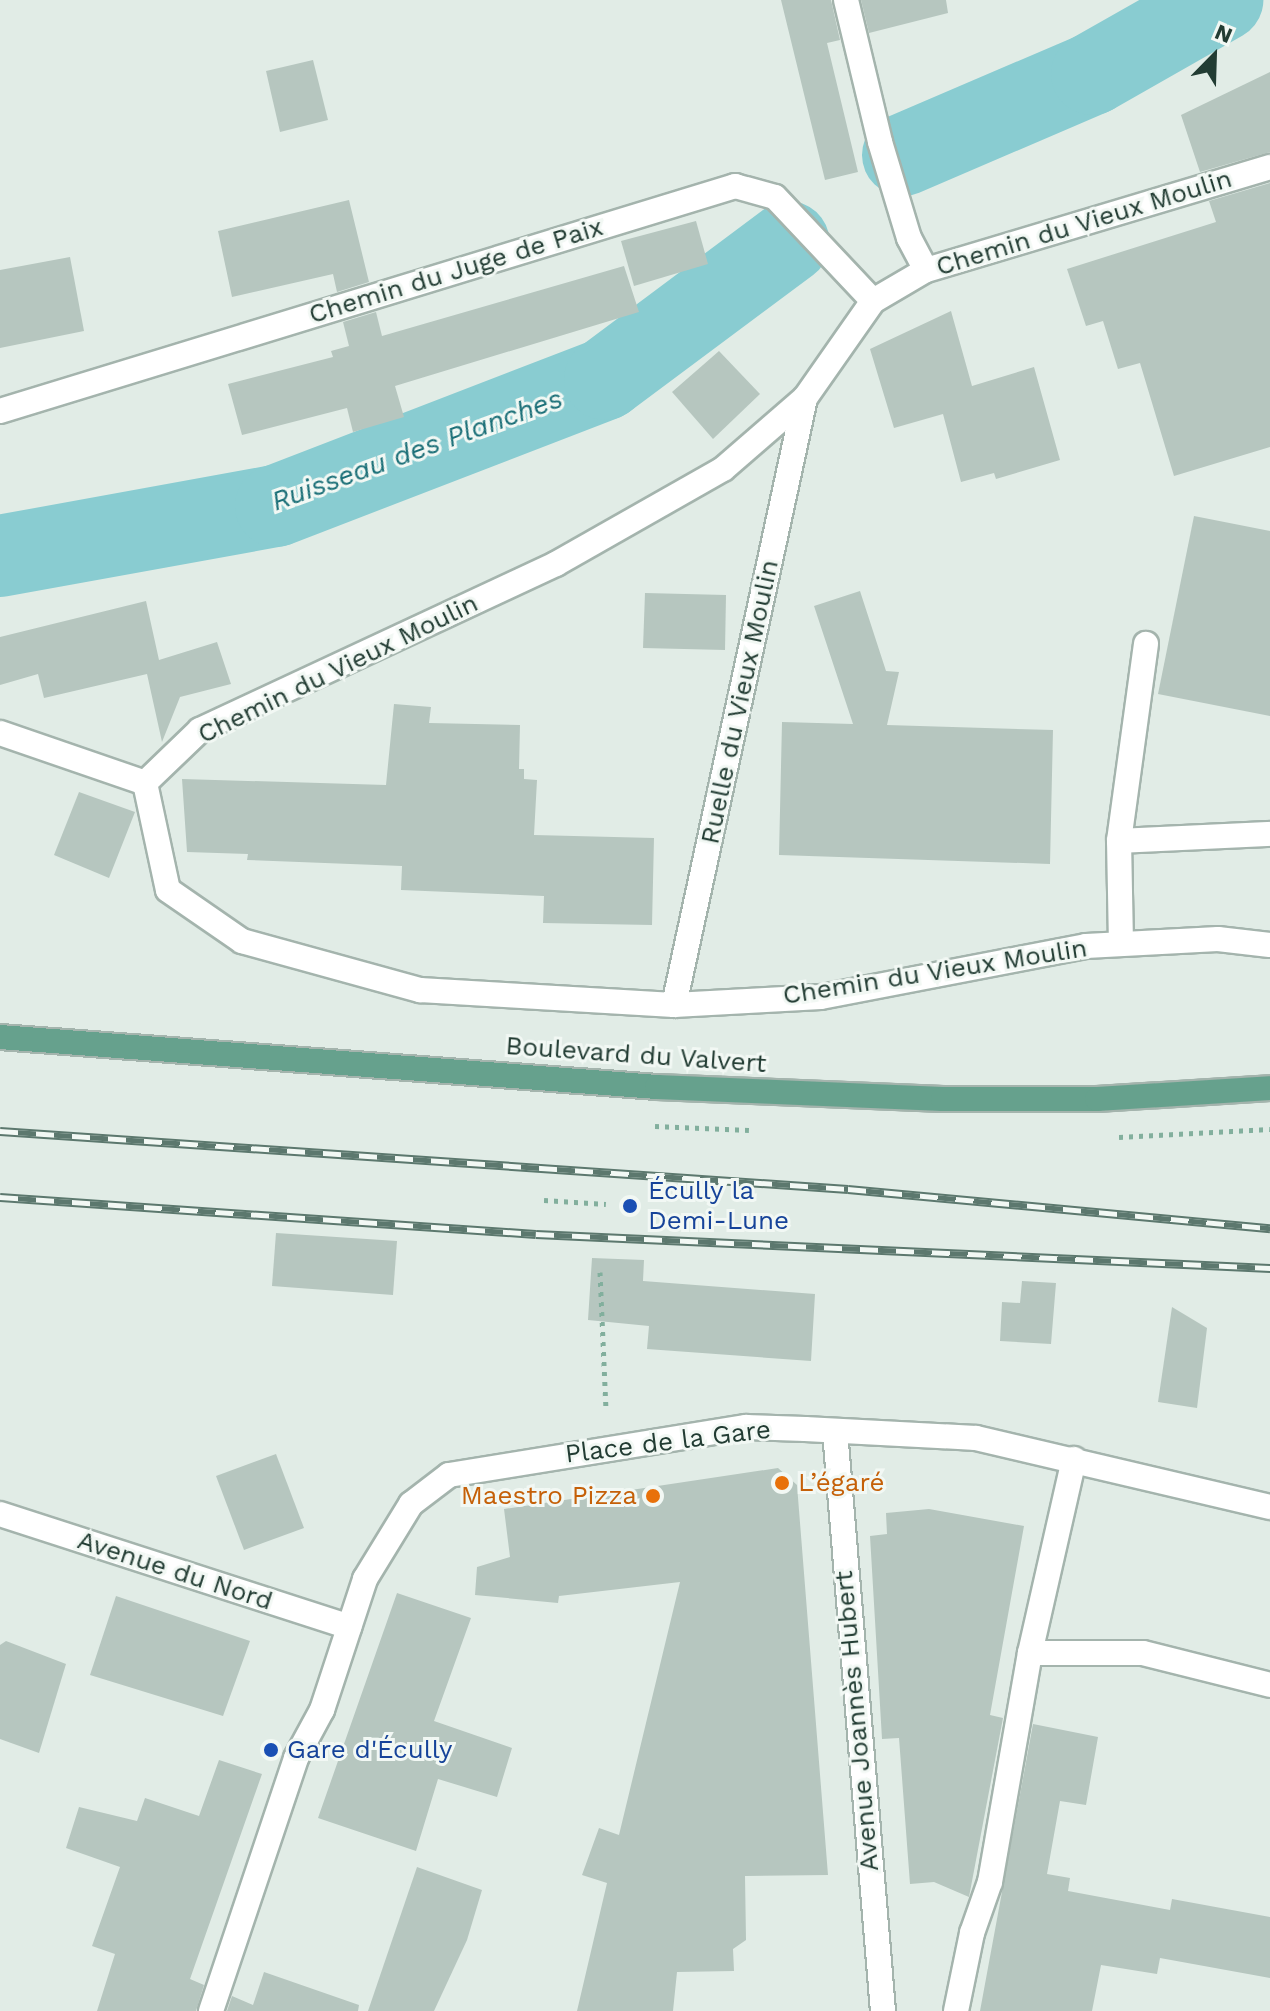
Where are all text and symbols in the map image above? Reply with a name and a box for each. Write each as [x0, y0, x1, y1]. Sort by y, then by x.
north arrow [1174, 16, 1254, 96]
text: N [1211, 19, 1236, 48]
street label: Chemin du Vieux Moulin [932, 163, 1236, 283]
street label: Chemin du Juge de Paix [305, 211, 607, 331]
water label: Ruisseau des Planches [267, 382, 567, 518]
street label: Ruelle du Vieux Moulin [694, 556, 786, 848]
street label: Chemin du Vieux Moulin [192, 587, 484, 751]
street label: Chemin du Vieux Moulin [780, 932, 1090, 1012]
street label: Boulevard du Valvert [504, 1030, 768, 1080]
place label: Écully la Demi-Lune [648, 1175, 789, 1236]
marker: Écully la Demi-Lune [619, 1195, 641, 1217]
street label: Place de la Gare [563, 1414, 773, 1470]
place label: L’égaré [798, 1467, 885, 1499]
marker: L’égaré [773, 1474, 791, 1492]
place label: Maestro Pizza [461, 1480, 637, 1512]
marker: Maestro Pizza [644, 1487, 662, 1505]
street label: Avenue du Nord [74, 1525, 276, 1617]
street label: Avenue Joannès Hubert [828, 1569, 886, 1873]
place label: Gare d'Écully [287, 1734, 452, 1766]
marker: Gare d'Écully [262, 1741, 280, 1759]

